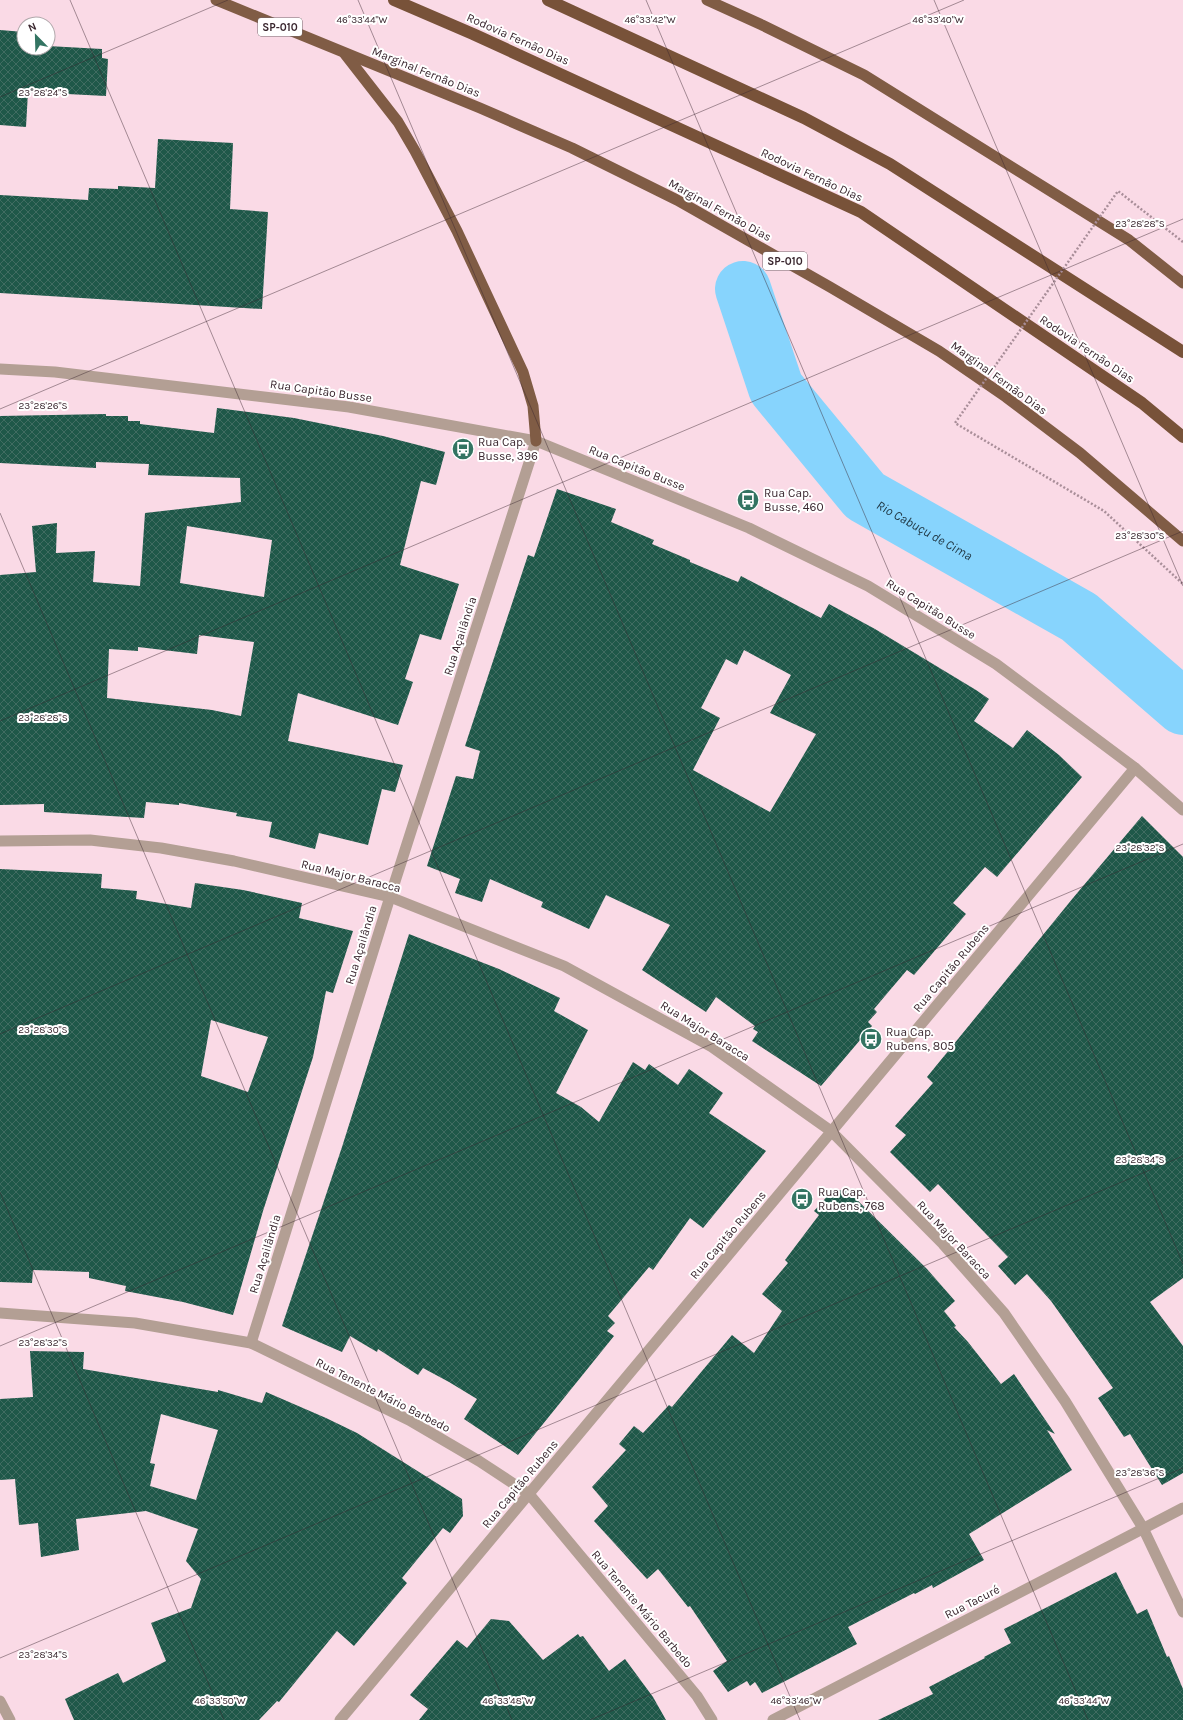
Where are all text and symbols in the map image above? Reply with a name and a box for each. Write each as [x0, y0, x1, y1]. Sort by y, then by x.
street label: Rodovia Fernão Dias [465, 10, 571, 68]
text: 46°33'44"W [336, 14, 388, 26]
text: 46°33'42"W [624, 14, 676, 26]
text: 46°33'40"W [912, 14, 964, 26]
north arrow [16, 16, 56, 56]
road number: SP-010 [258, 18, 302, 36]
text: N [26, 20, 38, 35]
street label: Marginal Fernão Dias [370, 44, 482, 100]
text: 23°28'24"S [19, 87, 67, 99]
street label: Rodovia Fernão Dias [759, 145, 865, 205]
street label: Marginal Fernão Dias [666, 176, 774, 244]
text: 23°28'28"S [1115, 218, 1165, 230]
road number: SP-010 [763, 252, 807, 270]
street label: Rodovia Fernão Dias [1037, 312, 1137, 386]
street label: Marginal Fernão Dias [948, 338, 1050, 418]
street label: Rua Capitão Busse [269, 377, 373, 405]
text: 23°28'26"S [18, 400, 68, 412]
place label: Rua Cap. Busse, 396 [478, 435, 538, 463]
bus stop icon: Rua Cap. Busse, 396 [450, 436, 476, 462]
street label: Rua Capitão Busse [587, 442, 687, 494]
place label: Rua Cap. Busse, 460 [764, 486, 824, 514]
bus stop icon: Rua Cap. Busse, 460 [735, 487, 761, 513]
water label: Rio Cabuçu de Cima [874, 497, 975, 563]
text: 23°28'30"S [1115, 530, 1165, 542]
street label: Rua Capitão Busse [884, 576, 978, 642]
street label: Rua Açailândia [441, 595, 479, 677]
text: 23°28'28"S [18, 712, 68, 724]
text: 23°28'32"S [1115, 842, 1165, 854]
street label: Rua Major Baracca [300, 857, 402, 895]
street label: Rua Açailândia [342, 904, 380, 986]
street label: Rua Capitão Rubens [910, 921, 992, 1015]
street label: Rua Major Baracca [658, 998, 752, 1064]
text: 23°28'30"S [18, 1024, 68, 1036]
place label: Rua Cap. Rubens, 805 [886, 1025, 954, 1053]
bus stop icon: Rua Cap. Rubens, 805 [858, 1026, 884, 1052]
text: 23°28'34"S [1116, 1154, 1164, 1166]
place label: Rua Cap. Rubens, 768 [818, 1185, 885, 1213]
bus stop icon: Rua Cap. Rubens, 768 [789, 1186, 815, 1212]
street label: Rua Capitão Rubens [687, 1188, 769, 1282]
street label: Rua Major Baracca [914, 1198, 994, 1282]
street label: Rua Açailândia [246, 1213, 284, 1295]
text: 23°28'32"S [18, 1337, 68, 1349]
street label: Rua Tenente Mário Barbedo [313, 1355, 453, 1435]
street label: Rua Capitão Rubens [479, 1437, 561, 1531]
text: 23°28'36"S [1115, 1467, 1165, 1479]
street label: Rua Tenente Mário Barbedo [589, 1547, 695, 1671]
street label: Rua Tacuré [942, 1582, 1002, 1622]
text: 23°28'34"S [19, 1649, 67, 1661]
text: 46°33'50"W [194, 1695, 246, 1707]
text: 46°33'48"W [482, 1695, 534, 1707]
text: 46°33'46"W [770, 1695, 822, 1707]
text: 46°33'44"W [1058, 1695, 1110, 1707]

